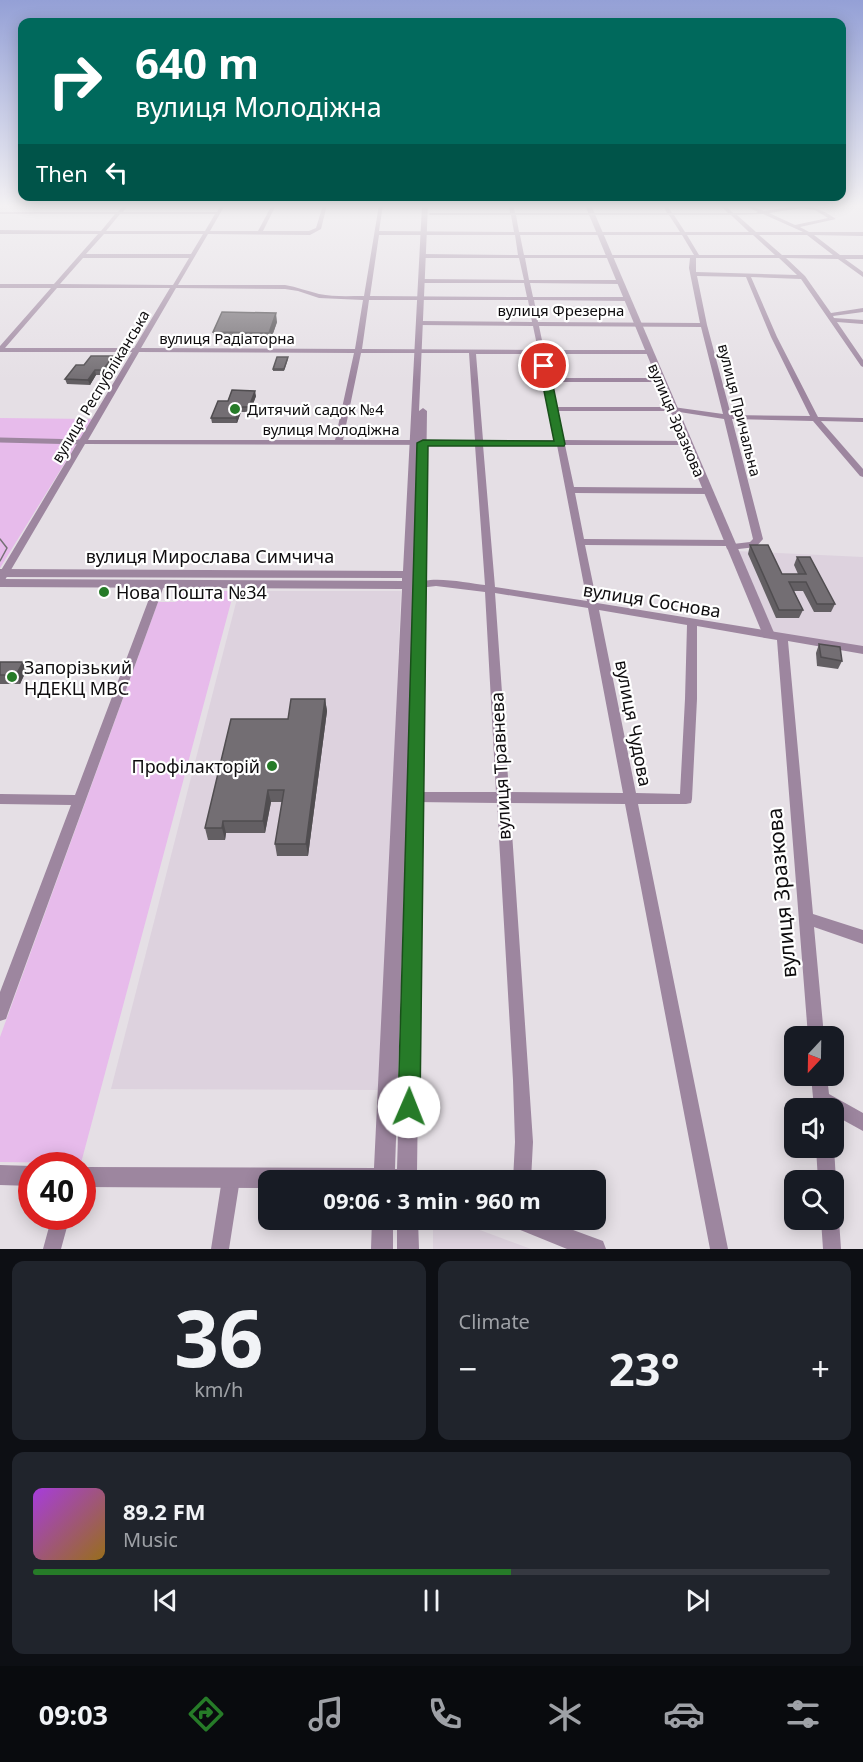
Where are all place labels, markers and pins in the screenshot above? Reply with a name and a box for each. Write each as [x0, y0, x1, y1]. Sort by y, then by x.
pin [518, 340, 569, 391]
place label: Дитячий садок №4 [247, 399, 384, 419]
marker: Дитячий садок №4 [228, 402, 242, 416]
place label: Нова Пошта №34 [116, 580, 267, 604]
marker: Нова Пошта №34 [97, 585, 111, 599]
place label: Запорізький НДЕКЦ МВС [24, 655, 132, 700]
marker: Запорізький НДЕКЦ МВС [5, 670, 19, 684]
place label: Профілакторій [131, 754, 260, 778]
marker: Профілакторій [265, 759, 279, 773]

